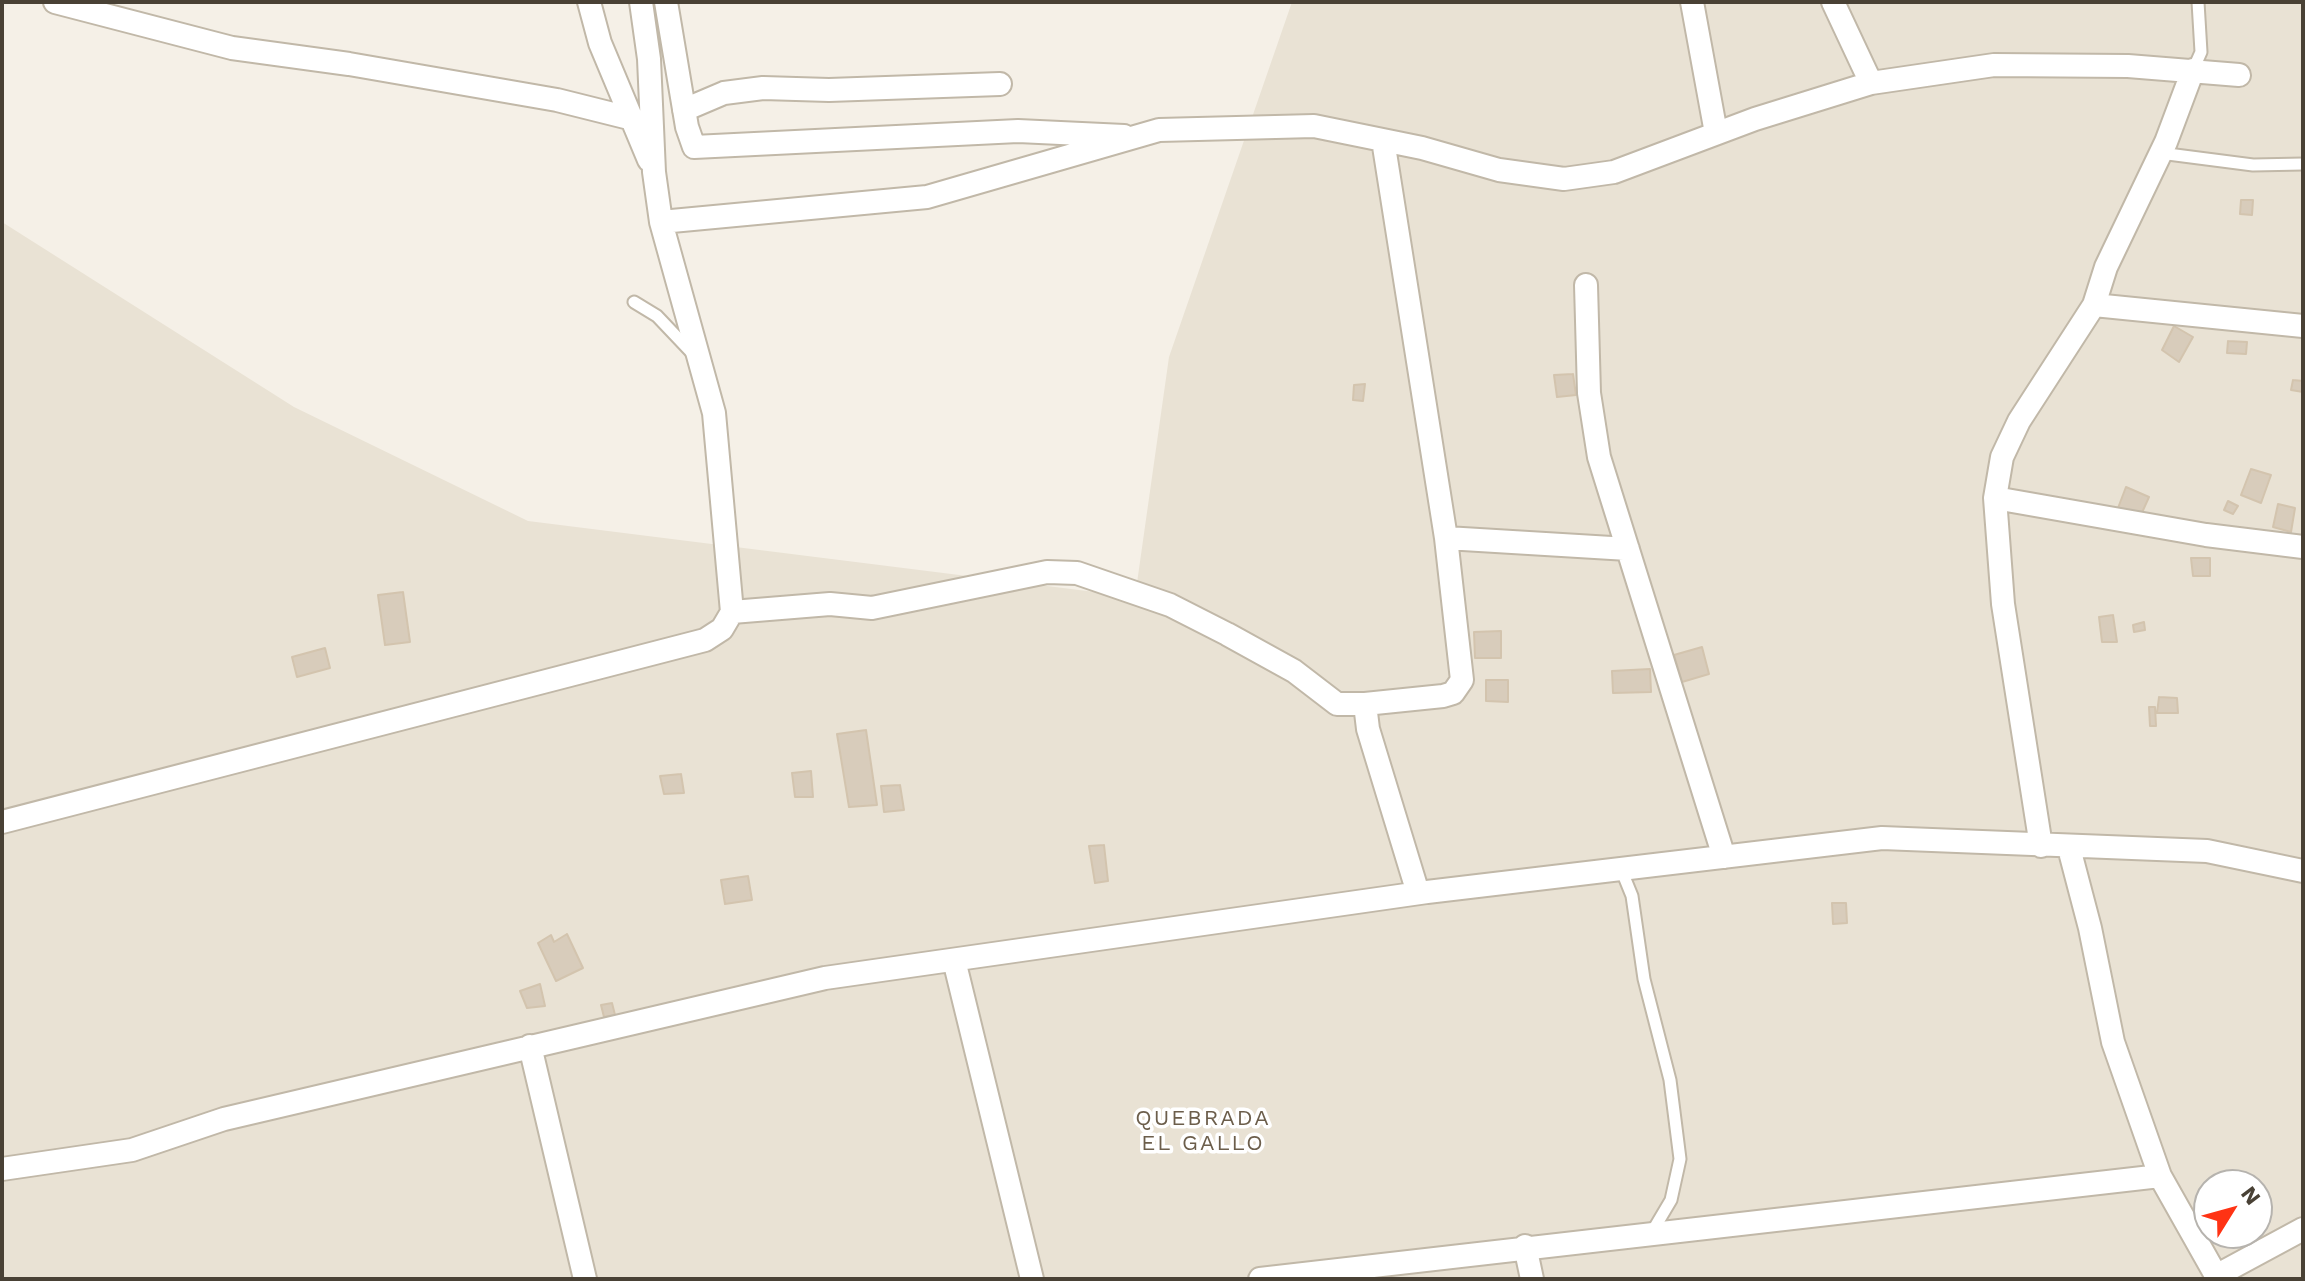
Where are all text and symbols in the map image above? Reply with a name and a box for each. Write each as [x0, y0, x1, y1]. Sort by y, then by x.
district label: QUEBRADA EL GALLO [1135, 1106, 1271, 1158]
north arrow [2193, 1169, 2273, 1249]
text: N [2236, 1181, 2266, 1209]

